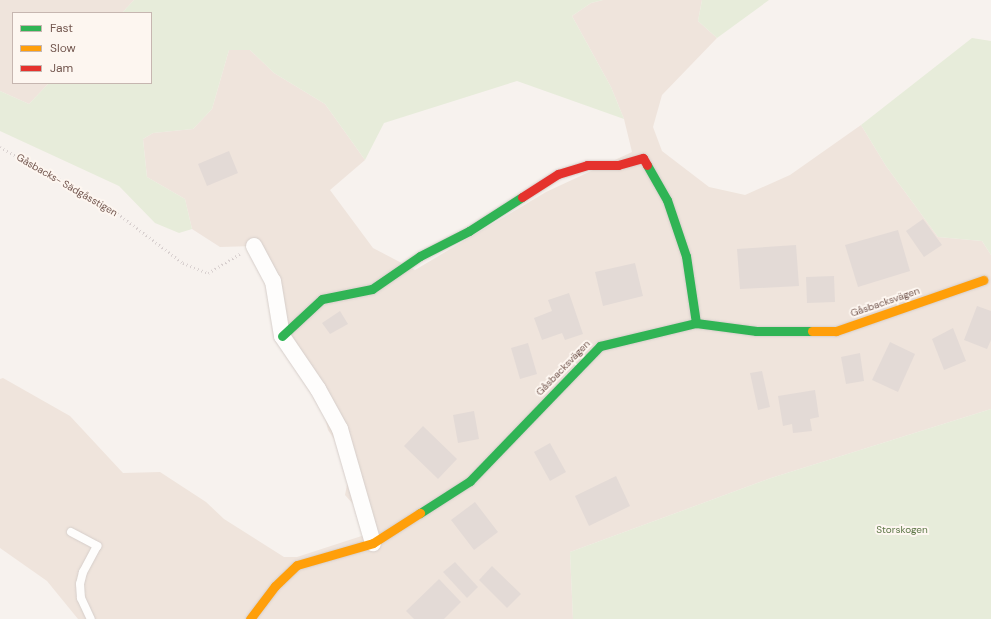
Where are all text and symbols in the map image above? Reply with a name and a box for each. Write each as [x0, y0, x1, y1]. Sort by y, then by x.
legend [12, 12, 152, 84]
text: Fast [50, 20, 73, 36]
text: Slow [50, 40, 76, 56]
text: Jam [50, 60, 73, 76]
street label: Gåsbacks- Sädgåsstigen [14, 151, 120, 219]
street label: Gåsbacksvägen [849, 285, 921, 319]
street label: Gåsbacksvägen [534, 338, 592, 398]
park label: Storskogen [876, 524, 928, 536]

